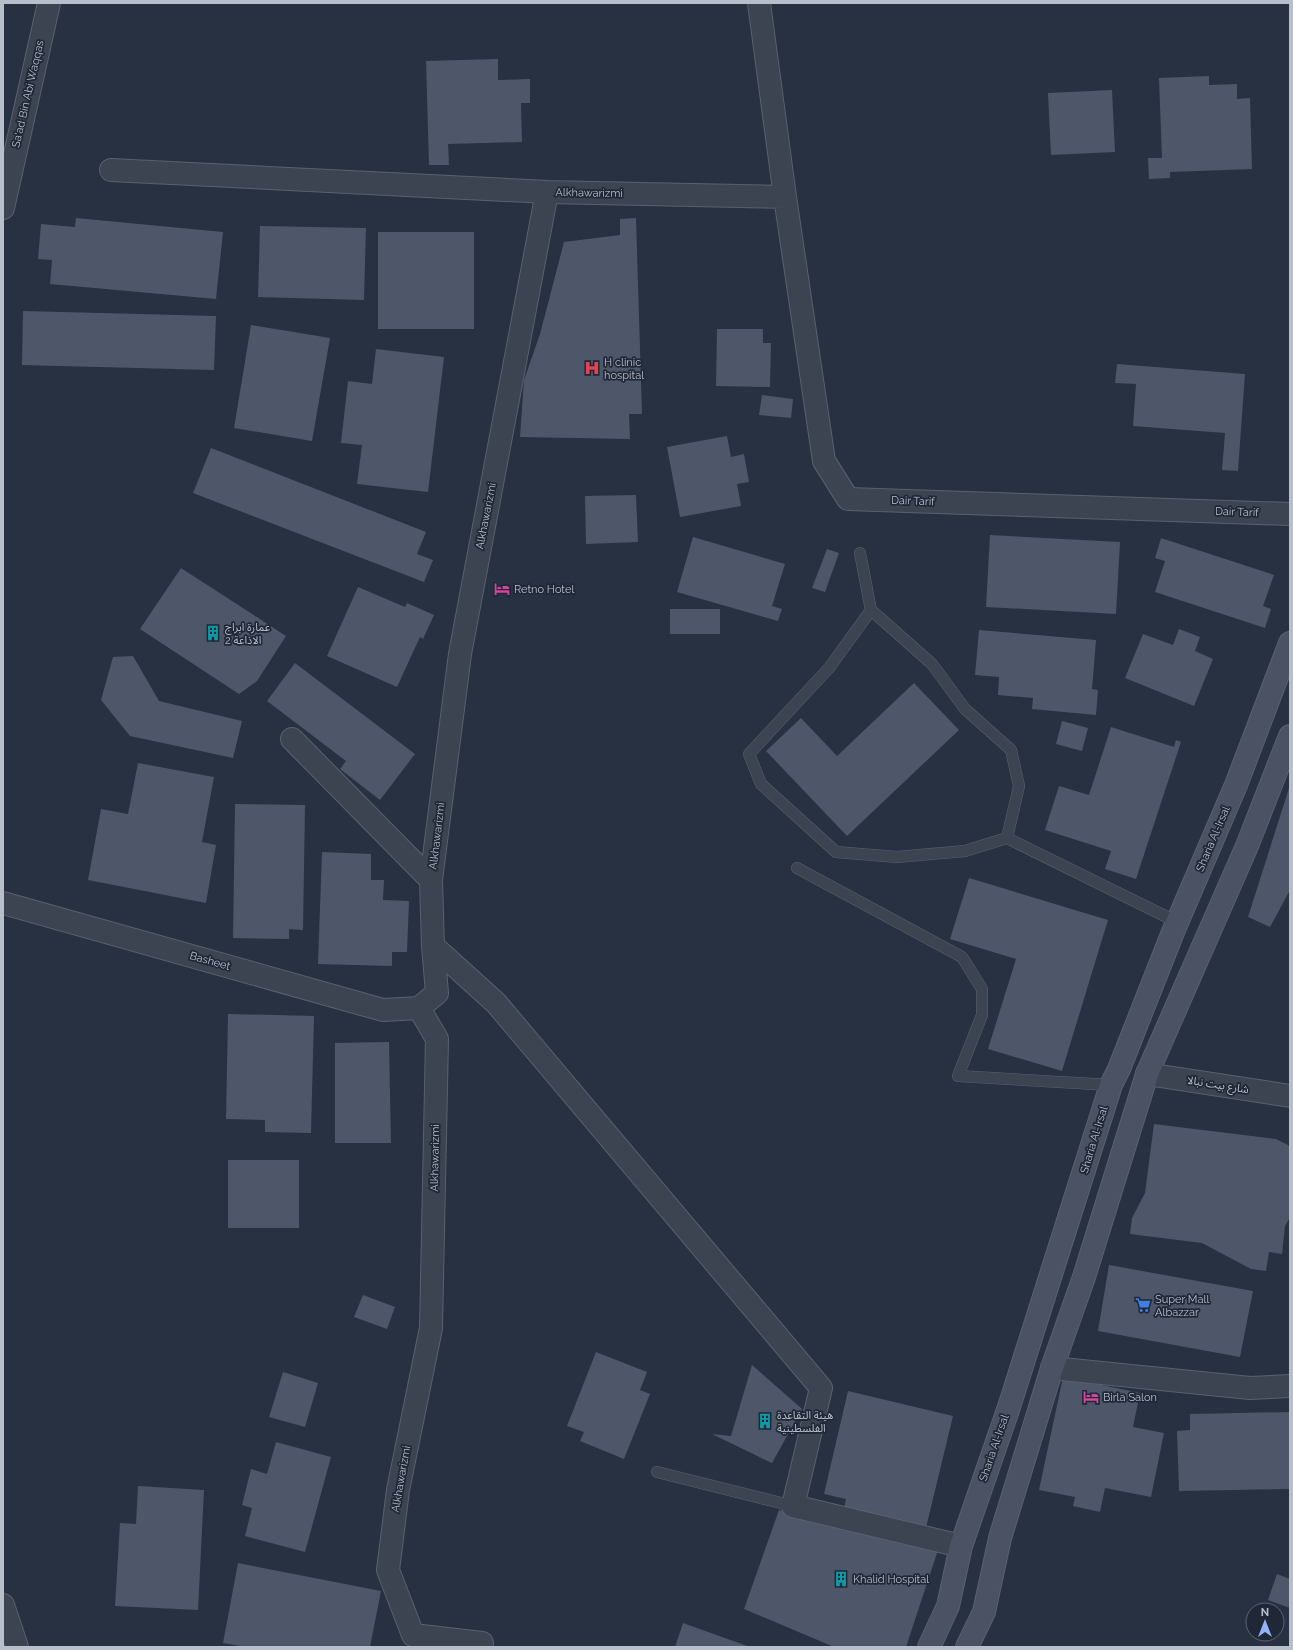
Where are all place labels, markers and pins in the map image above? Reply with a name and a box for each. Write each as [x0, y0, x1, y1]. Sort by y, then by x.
place label: H clinic hospital [604, 356, 644, 382]
hospital icon: H clinic hospital [583, 359, 601, 377]
hotel icon: Retno Hotel [493, 580, 511, 598]
place label: Retno Hotel [514, 583, 574, 596]
place label: عمارة ابراج الاذاعة 2 [225, 621, 271, 647]
building icon: عمارة ابراج الاذاعة 2 [204, 624, 222, 642]
place label: Super Mall Albazzar [1155, 1293, 1209, 1319]
supermarket icon: Super Mall Albazzar [1134, 1296, 1152, 1314]
hotel icon: Birla Salon [1082, 1388, 1100, 1406]
place label: Birla Salon [1103, 1391, 1157, 1404]
place label: هيئة التقاعدة الفلسطينية [777, 1409, 833, 1435]
building icon: هيئة التقاعدة الفلسطينية [756, 1412, 774, 1430]
building icon: Khalid Hospital [832, 1570, 850, 1588]
place label: Khalid Hospital [853, 1573, 929, 1586]

